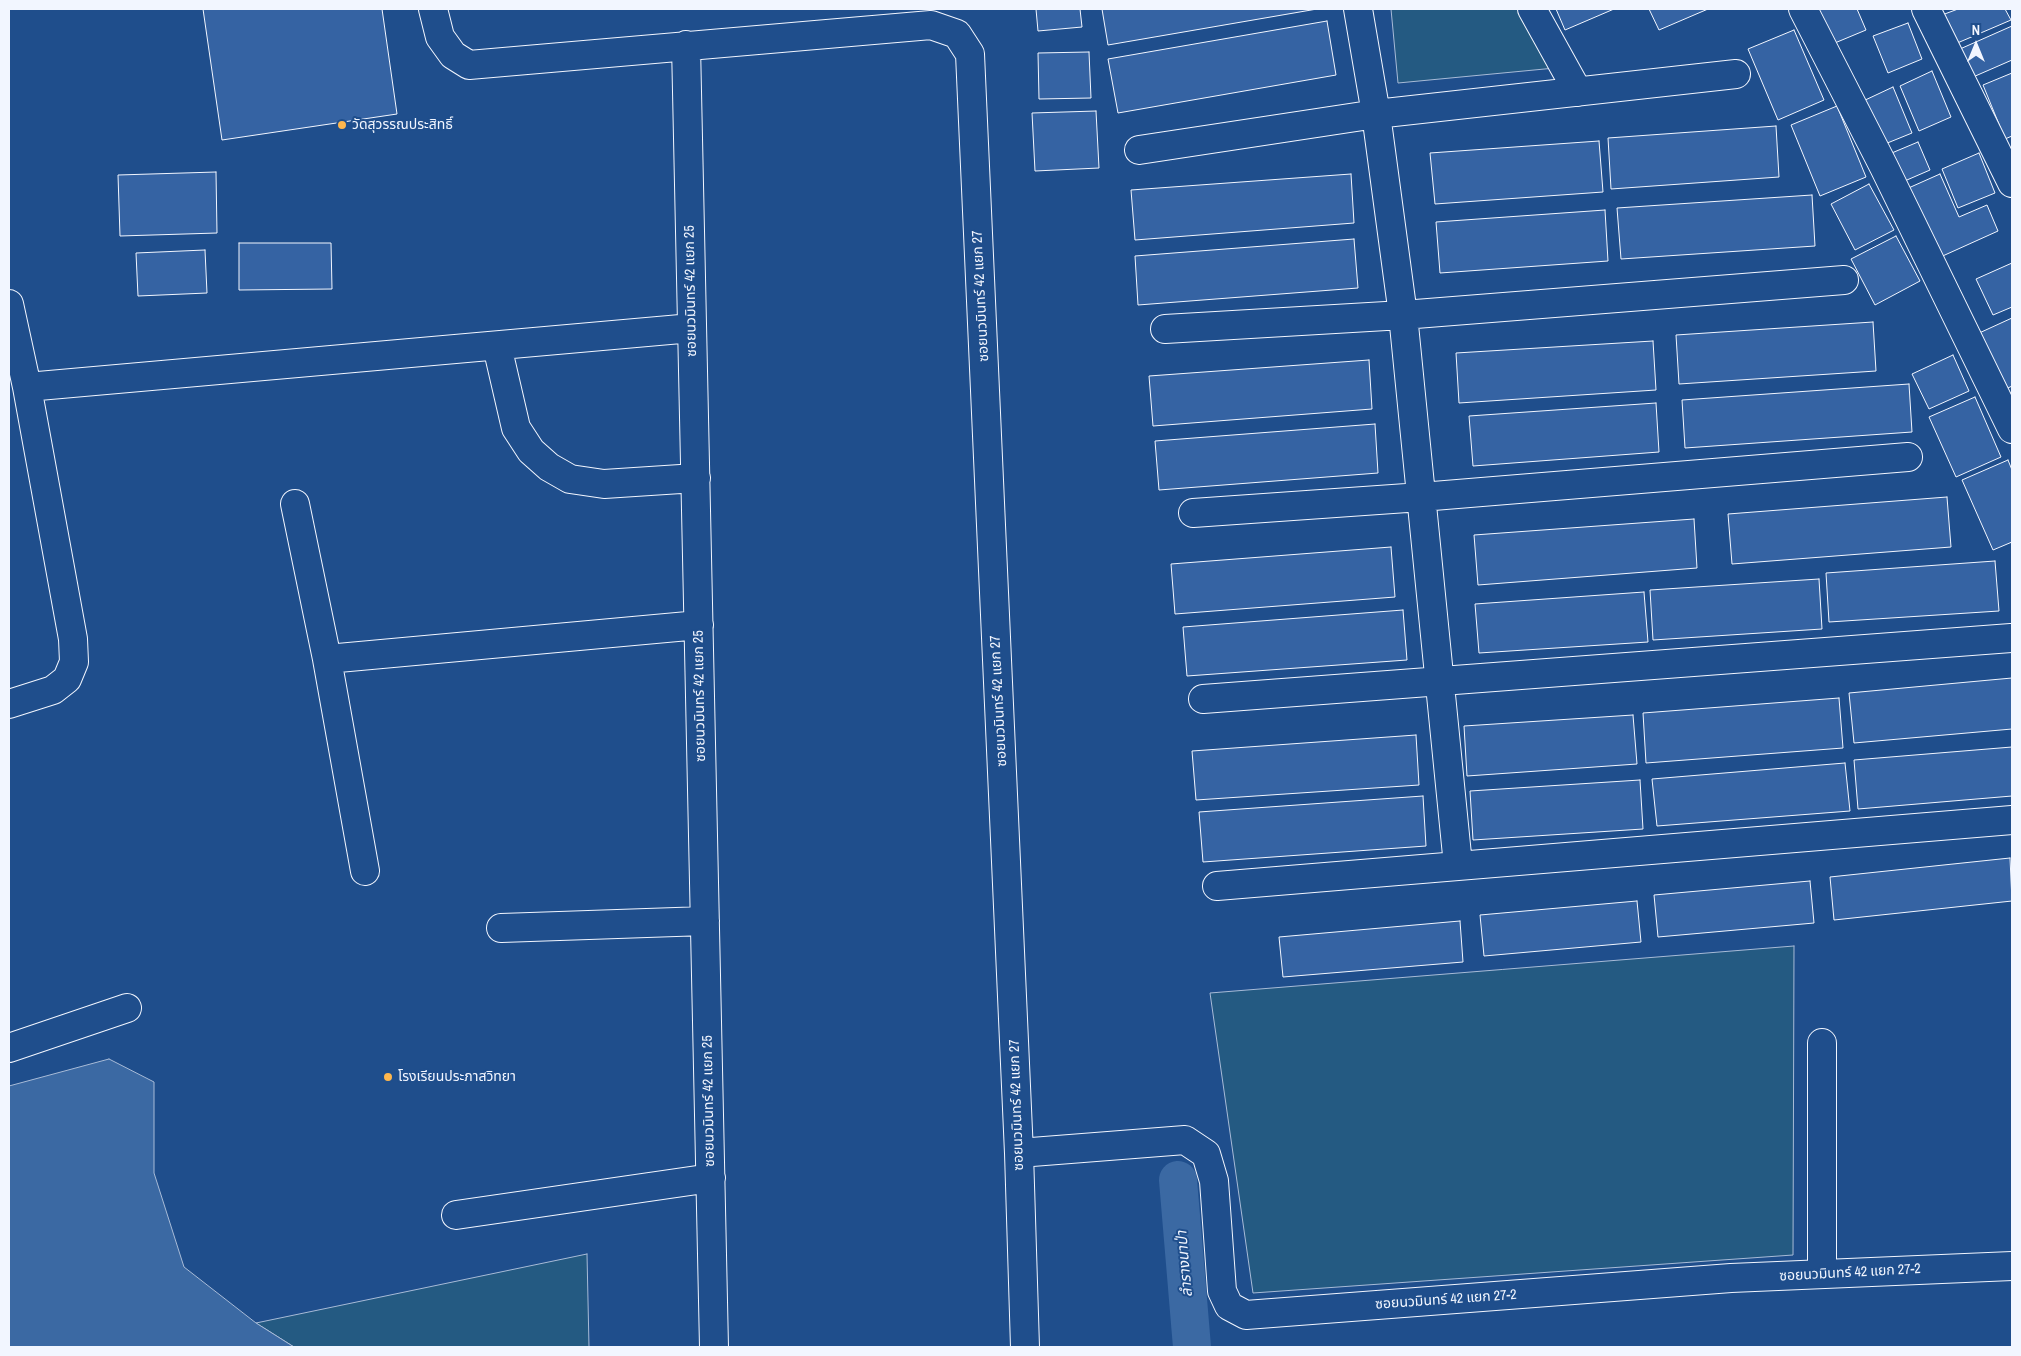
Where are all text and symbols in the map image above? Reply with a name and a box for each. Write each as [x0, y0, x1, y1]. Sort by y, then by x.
north arrow [1951, 20, 2001, 70]
text: N [1972, 21, 1980, 39]
place label: วัดสุวรรณประสิทธิ์ [352, 117, 453, 133]
marker: วัดสุวรรณประสิทธิ์ [336, 119, 348, 131]
street label: ซอยนวมินทร์ 42 แยก 25 [681, 225, 701, 357]
street label: ซอยนวมินทร์ 42 แยก 27 [969, 230, 993, 362]
street label: ซอยนวมินทร์ 42 แยก 25 [690, 630, 710, 762]
street label: ซอยนวมินทร์ 42 แยก 27 [987, 635, 1011, 767]
street label: ซอยนวมินทร์ 42 แยก 25 [699, 1035, 719, 1167]
street label: ซอยนวมินทร์ 42 แยก 27 [1006, 1039, 1028, 1171]
place label: โรงเรียนประภาสวิทยา [398, 1069, 516, 1085]
marker: โรงเรียนประภาสวิทยา [382, 1071, 394, 1083]
water label: ลำรางนาป่า [1173, 1230, 1197, 1298]
street label: ซอยนวมินทร์ 42 แยก 27-2 [1779, 1261, 1921, 1285]
street label: ซอยนวมินทร์ 42 แยก 27-2 [1375, 1287, 1517, 1313]

